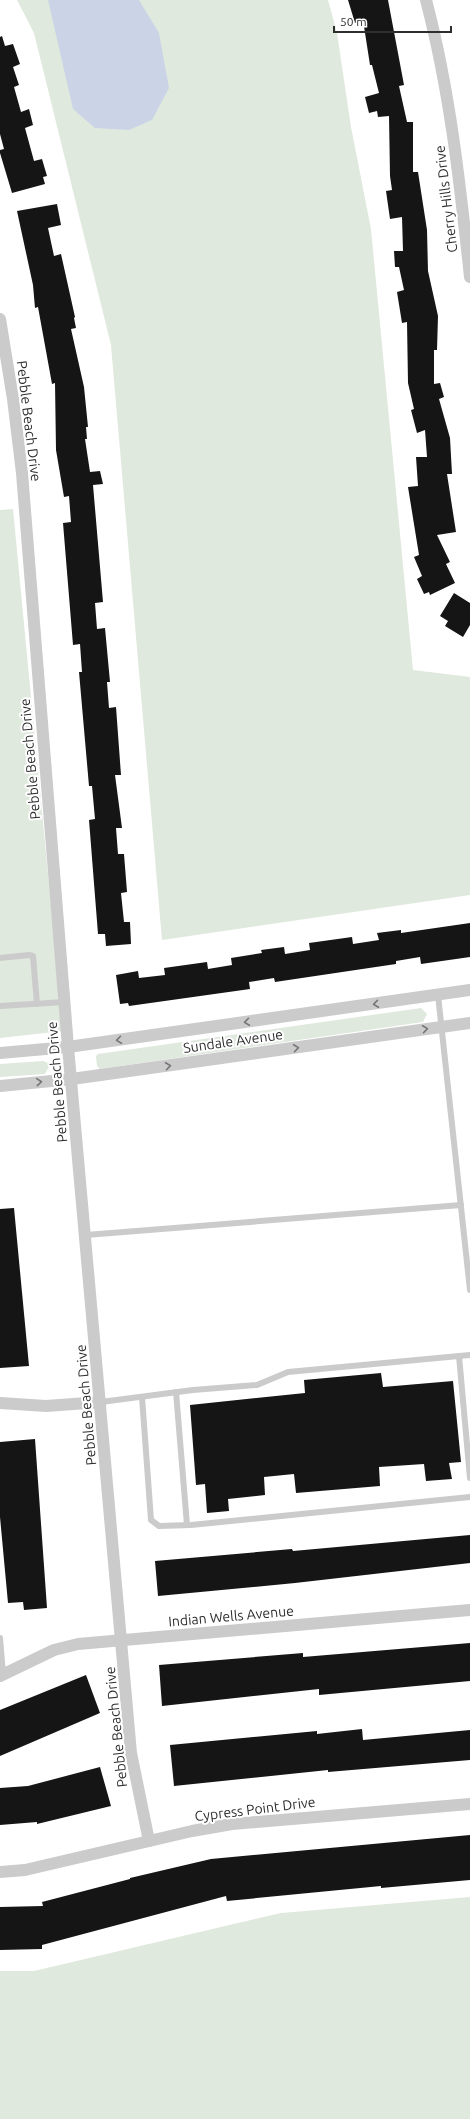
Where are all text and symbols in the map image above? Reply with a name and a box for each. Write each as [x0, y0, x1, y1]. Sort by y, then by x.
scale bar [334, 8, 451, 34]
text: 50 m [340, 15, 367, 28]
street label: Cherry Hills Drive [431, 144, 461, 254]
street label: Pebble Beach Drive [14, 360, 44, 482]
street label: Pebble Beach Drive [17, 698, 43, 820]
one-way arrow [373, 999, 379, 1008]
one-way arrow [244, 1017, 250, 1026]
street label: Pebble Beach Drive [44, 1021, 70, 1143]
one-way arrow [422, 1025, 428, 1034]
street label: Sundale Avenue [182, 1026, 284, 1056]
one-way arrow [115, 1035, 122, 1044]
one-way arrow [293, 1044, 300, 1053]
one-way arrow [165, 1062, 171, 1071]
one-way arrow [36, 1078, 42, 1087]
street label: Pebble Beach Drive [73, 1344, 99, 1466]
street label: Indian Wells Avenue [168, 1603, 294, 1629]
street label: Pebble Beach Drive [102, 1666, 130, 1788]
street label: Cypress Point Drive [194, 1794, 316, 1824]

